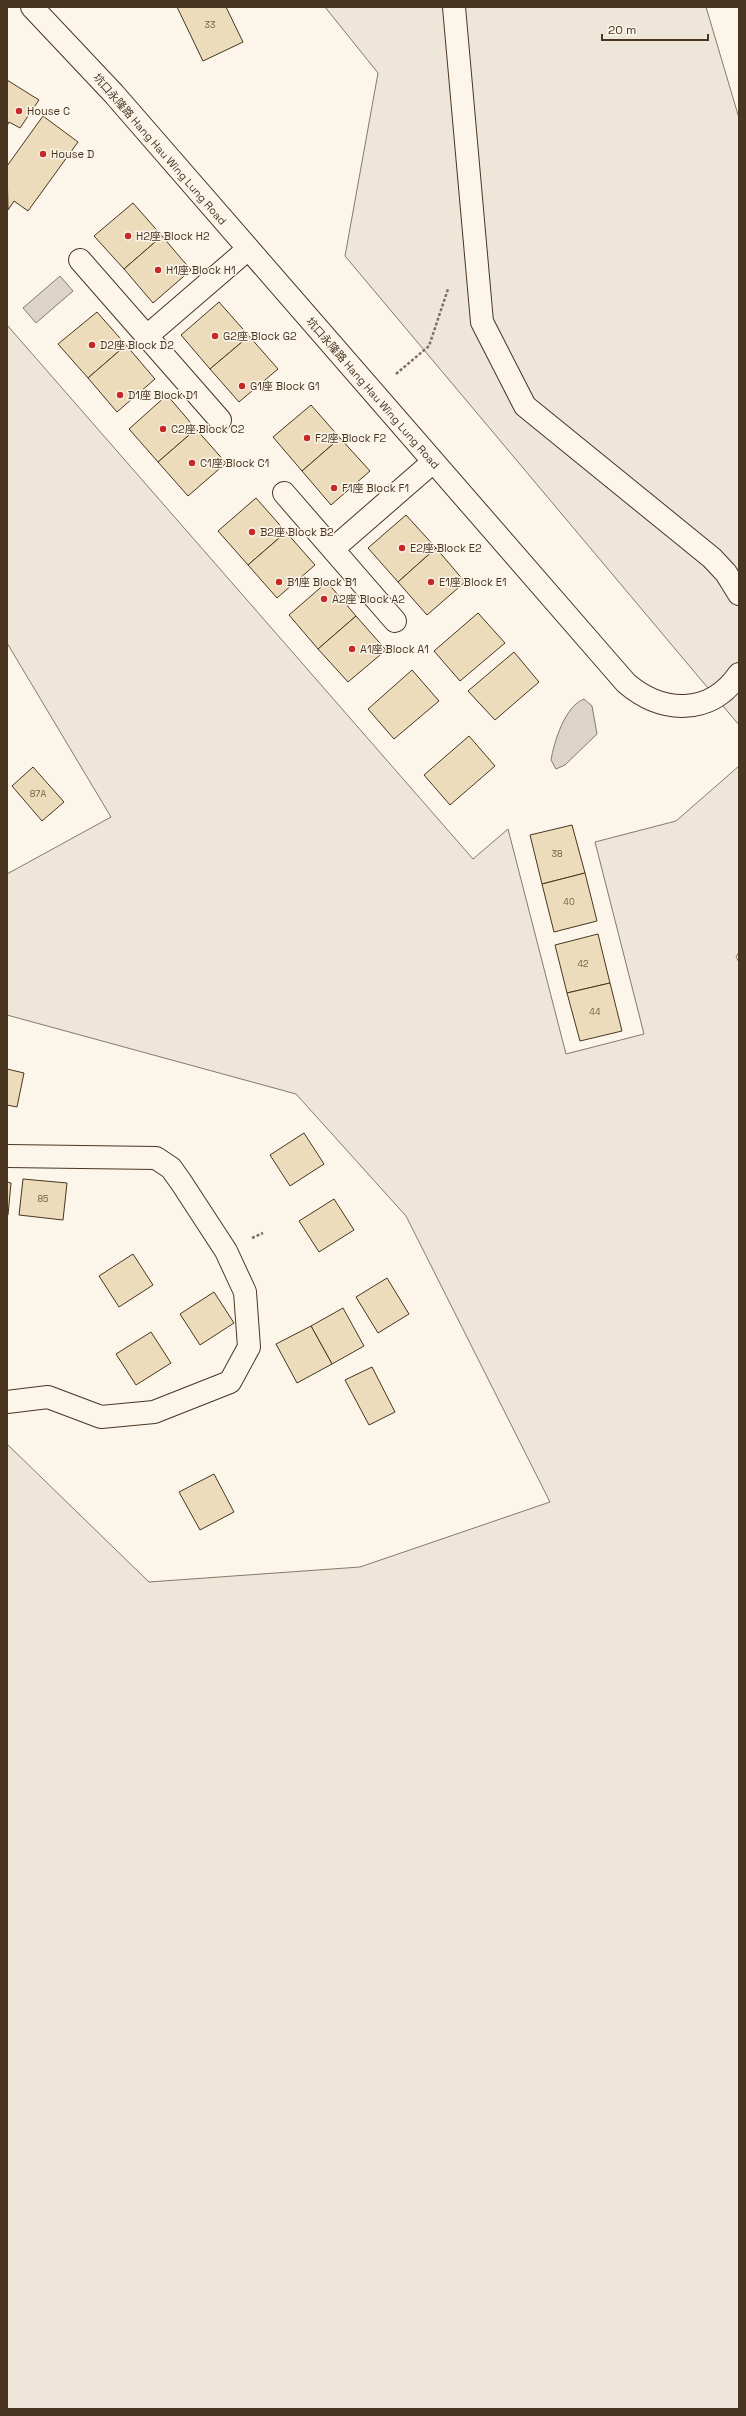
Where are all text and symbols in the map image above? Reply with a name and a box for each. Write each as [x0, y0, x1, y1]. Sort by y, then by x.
scale bar [602, 16, 708, 42]
house number: 33 [205, 19, 215, 31]
text: 20 m [608, 22, 636, 38]
street label: 坑口永隆路 Hang Hau Wing Lung Road [90, 70, 230, 228]
place label: House C [27, 104, 70, 118]
marker: House C [14, 106, 24, 116]
place label: House D [51, 147, 94, 161]
marker: House D [38, 149, 48, 159]
place label: H2座 Block H2 [136, 229, 210, 243]
marker: H2座 Block H2 [123, 231, 133, 241]
place label: H1座 Block H1 [166, 263, 236, 277]
marker: H1座 Block H1 [153, 265, 163, 275]
street label: 坑口永隆路 Hang Hau Wing Lung Road [303, 314, 443, 472]
place label: G2座 Block G2 [223, 329, 297, 343]
marker: G2座 Block G2 [210, 331, 220, 341]
place label: D2座 Block D2 [100, 338, 174, 352]
marker: D2座 Block D2 [87, 340, 97, 350]
place label: G1座 Block G1 [250, 379, 320, 393]
marker: G1座 Block G1 [237, 381, 247, 391]
place label: D1座 Block D1 [128, 388, 198, 402]
marker: D1座 Block D1 [115, 390, 125, 400]
place label: C2座 Block C2 [171, 422, 245, 436]
marker: C2座 Block C2 [158, 424, 168, 434]
place label: F2座 Block F2 [315, 431, 386, 445]
marker: F2座 Block F2 [302, 433, 312, 443]
place label: C1座 Block C1 [200, 456, 269, 470]
marker: C1座 Block C1 [187, 458, 197, 468]
place label: F1座 Block F1 [342, 481, 409, 495]
marker: F1座 Block F1 [329, 483, 339, 493]
place label: B2座 Block B2 [260, 525, 334, 539]
marker: B2座 Block B2 [247, 527, 257, 537]
place label: E2座 Block E2 [410, 541, 482, 555]
marker: E2座 Block E2 [397, 543, 407, 553]
place label: B1座 Block B1 [287, 575, 357, 589]
place label: E1座 Block E1 [439, 575, 507, 589]
marker: B1座 Block B1 [274, 577, 284, 587]
marker: E1座 Block E1 [426, 577, 436, 587]
place label: A2座 Block A2 [332, 592, 405, 606]
marker: A2座 Block A2 [319, 594, 329, 604]
place label: A1座 Block A1 [360, 642, 429, 656]
marker: A1座 Block A1 [347, 644, 357, 654]
house number: 87A [30, 788, 46, 800]
house number: 38 [551, 848, 563, 860]
house number: 40 [563, 896, 575, 908]
house number: 42 [577, 958, 589, 970]
house number: 44 [589, 1006, 601, 1018]
house number: 85 [38, 1193, 49, 1205]

